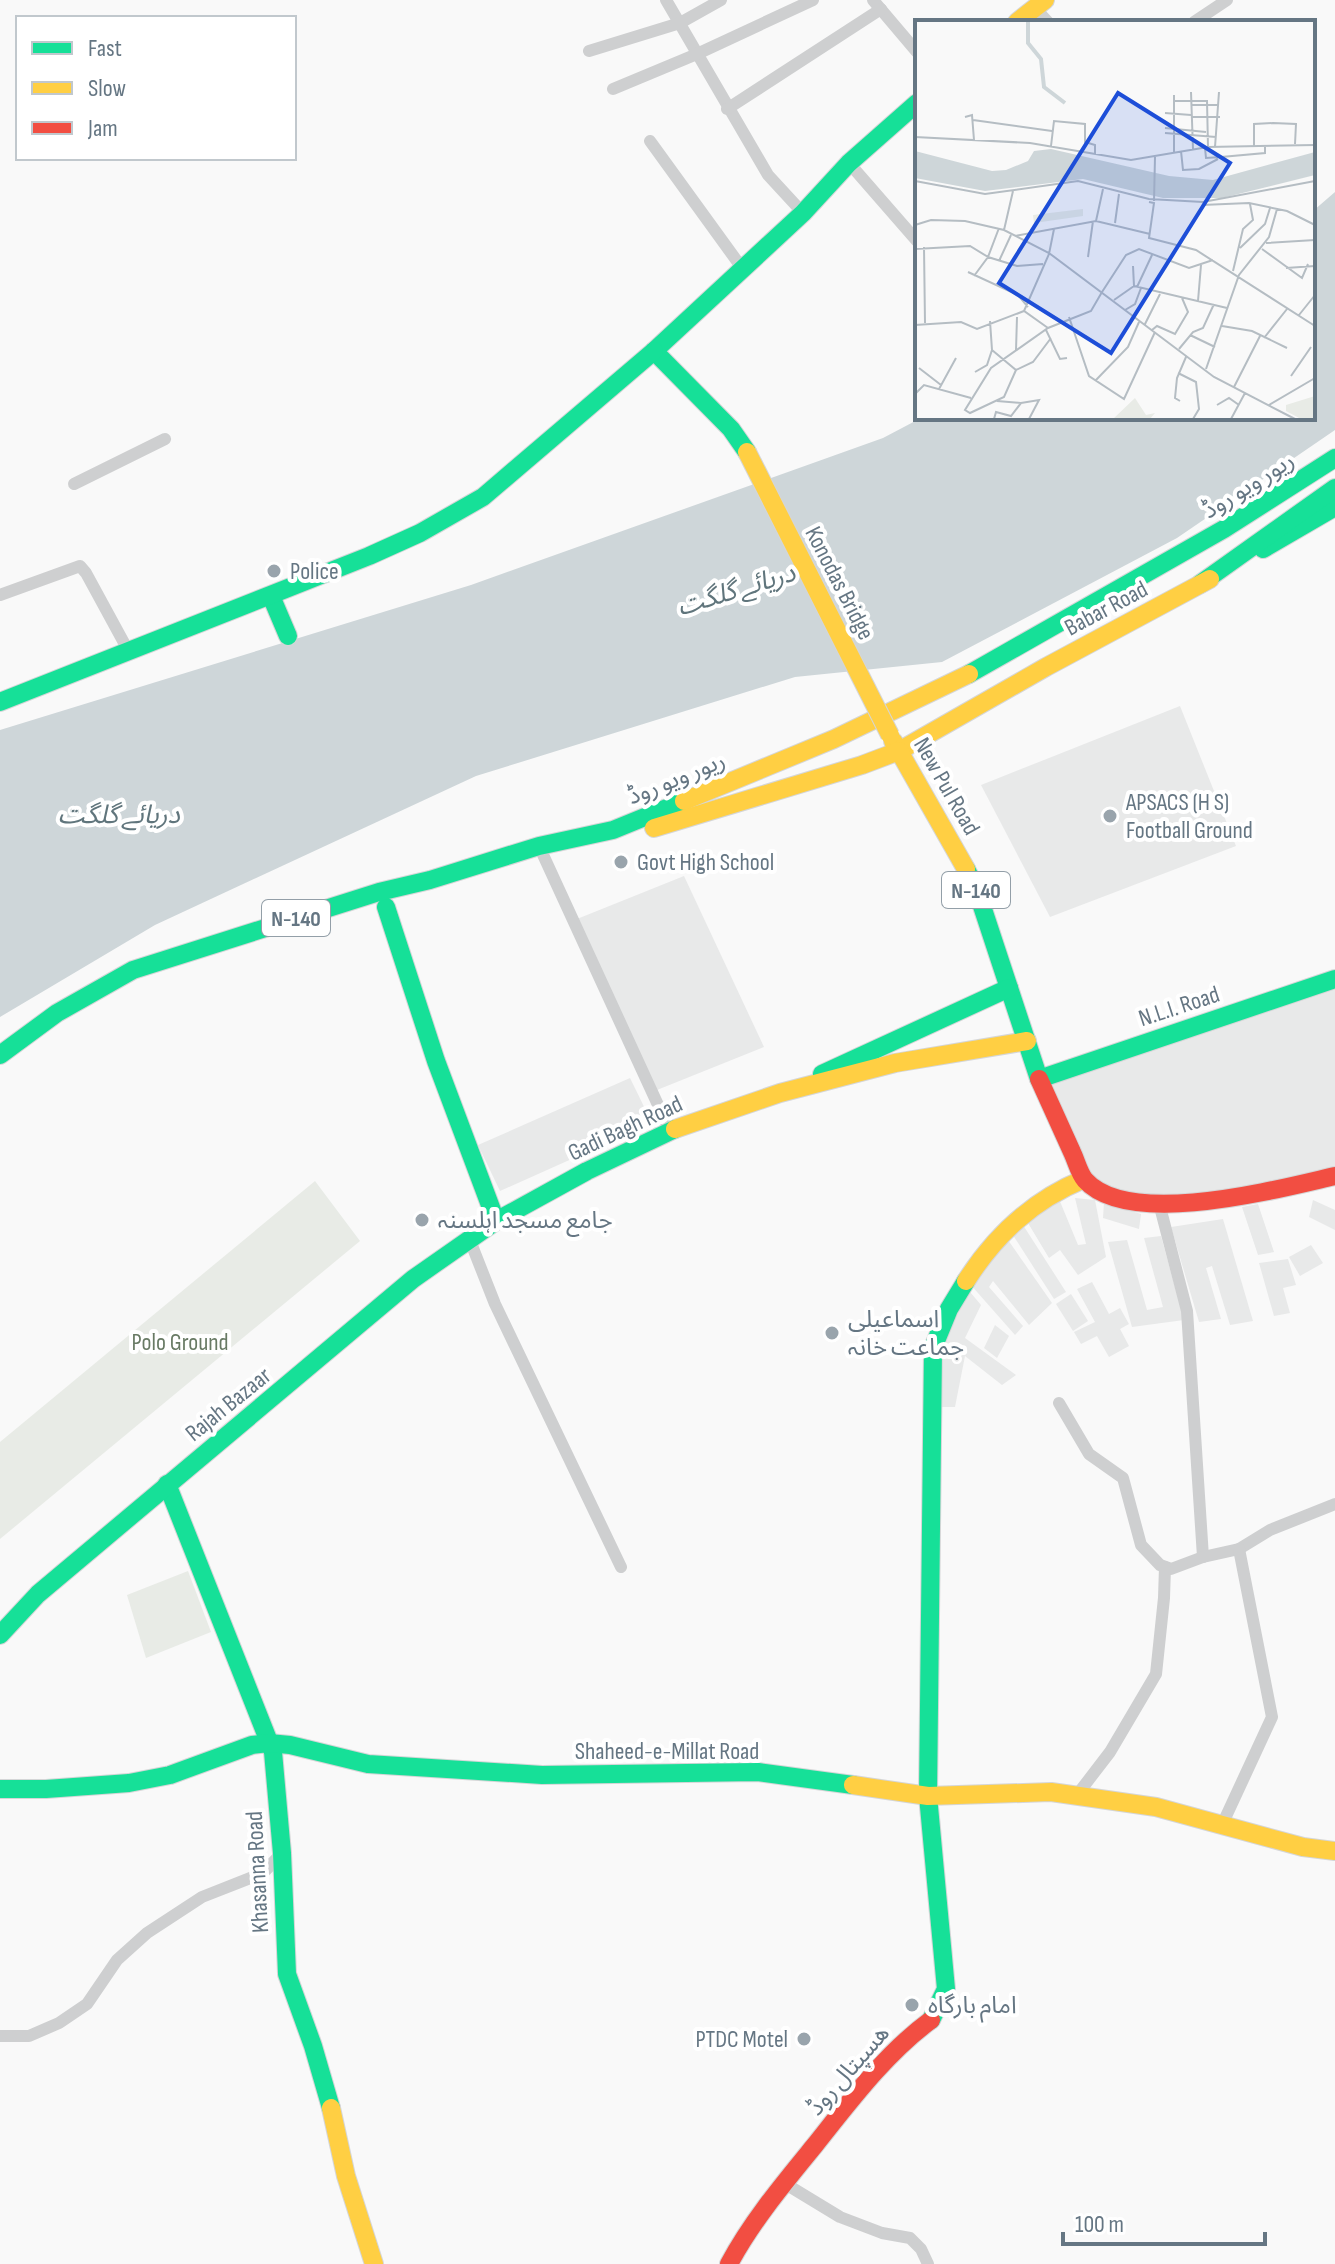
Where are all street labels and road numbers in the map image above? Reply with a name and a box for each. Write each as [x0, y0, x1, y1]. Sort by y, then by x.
street label: ریور ویو روڈ [1197, 446, 1300, 525]
street label: Konodas Bridge [799, 522, 881, 645]
street label: Babar Road [1060, 575, 1153, 642]
street label: New Pul Road [907, 732, 986, 840]
street label: ریور ویو روڈ [623, 746, 729, 811]
road number: N-140 [942, 872, 1010, 908]
road number: N-140 [262, 900, 330, 936]
street label: N.L.I. Road [1135, 980, 1223, 1033]
street label: Gadi Bagh Road [563, 1089, 687, 1168]
street label: Rajah Bazaar [180, 1361, 277, 1448]
street label: Shaheed-e-Millat Road [575, 1737, 759, 1766]
street label: Khasanna Road [240, 1810, 275, 1934]
street label: ھسپتال روڈ [801, 2019, 896, 2122]

